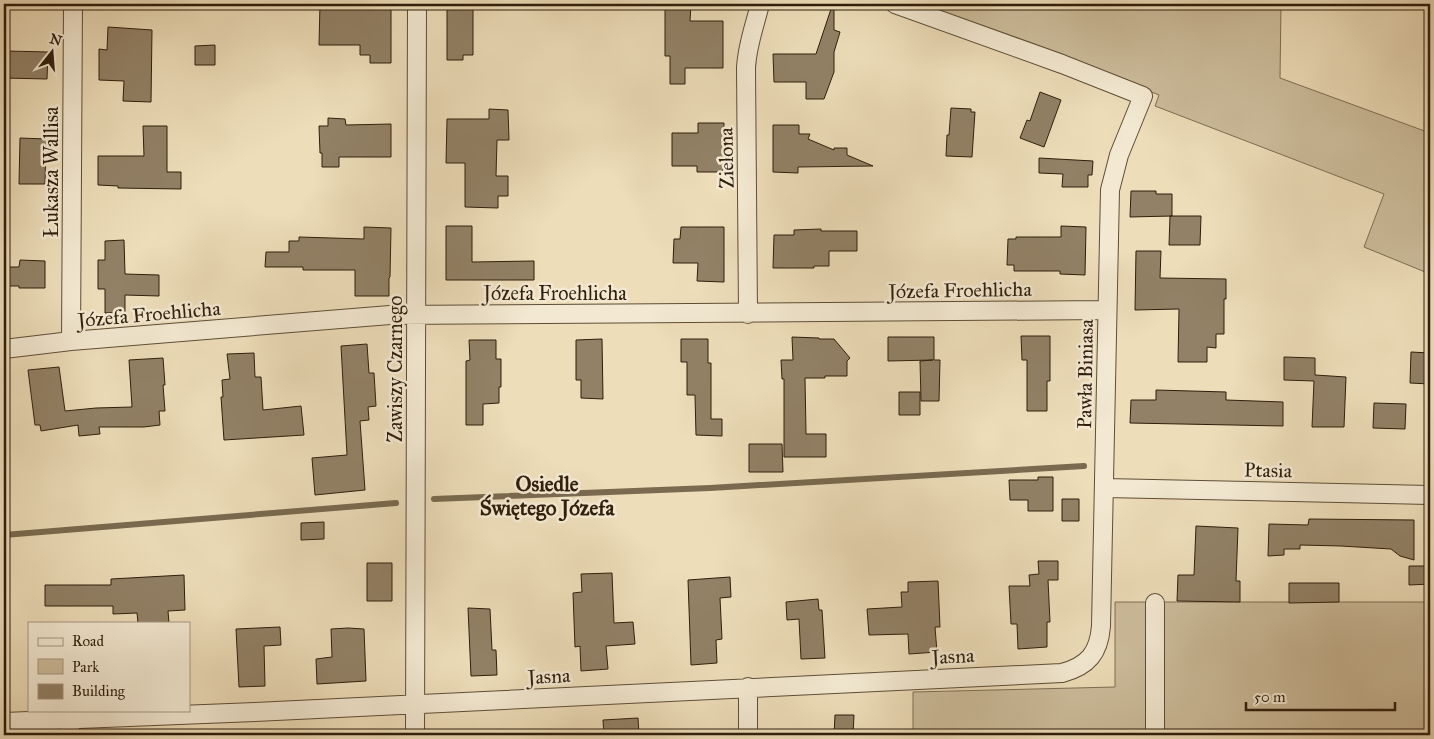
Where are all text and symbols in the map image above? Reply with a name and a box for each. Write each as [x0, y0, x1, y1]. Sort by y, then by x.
north arrow [28, 28, 78, 78]
text: N [47, 30, 64, 50]
street label: Łukasza Wallisa [39, 106, 63, 238]
street label: Zielona [713, 127, 739, 189]
street label: Józefa Froehlicha [886, 277, 1032, 304]
street label: Józefa Froehlicha [481, 281, 627, 306]
street label: Zawiszy Czarnego [383, 295, 408, 443]
street label: Józefa Froehlicha [75, 296, 222, 333]
street label: Pawła Biniasa [1072, 318, 1098, 429]
street label: Ptasia [1244, 458, 1293, 482]
district label: Osiedle Świętego Józefa [480, 471, 615, 522]
legend [28, 622, 190, 712]
text: Road [72, 632, 104, 650]
street label: Jasna [929, 643, 976, 670]
text: Park [72, 658, 99, 676]
street label: Jasna [525, 663, 572, 690]
scale bar [1246, 679, 1395, 711]
text: Building [72, 682, 126, 700]
text: 50 m [1254, 688, 1286, 706]

